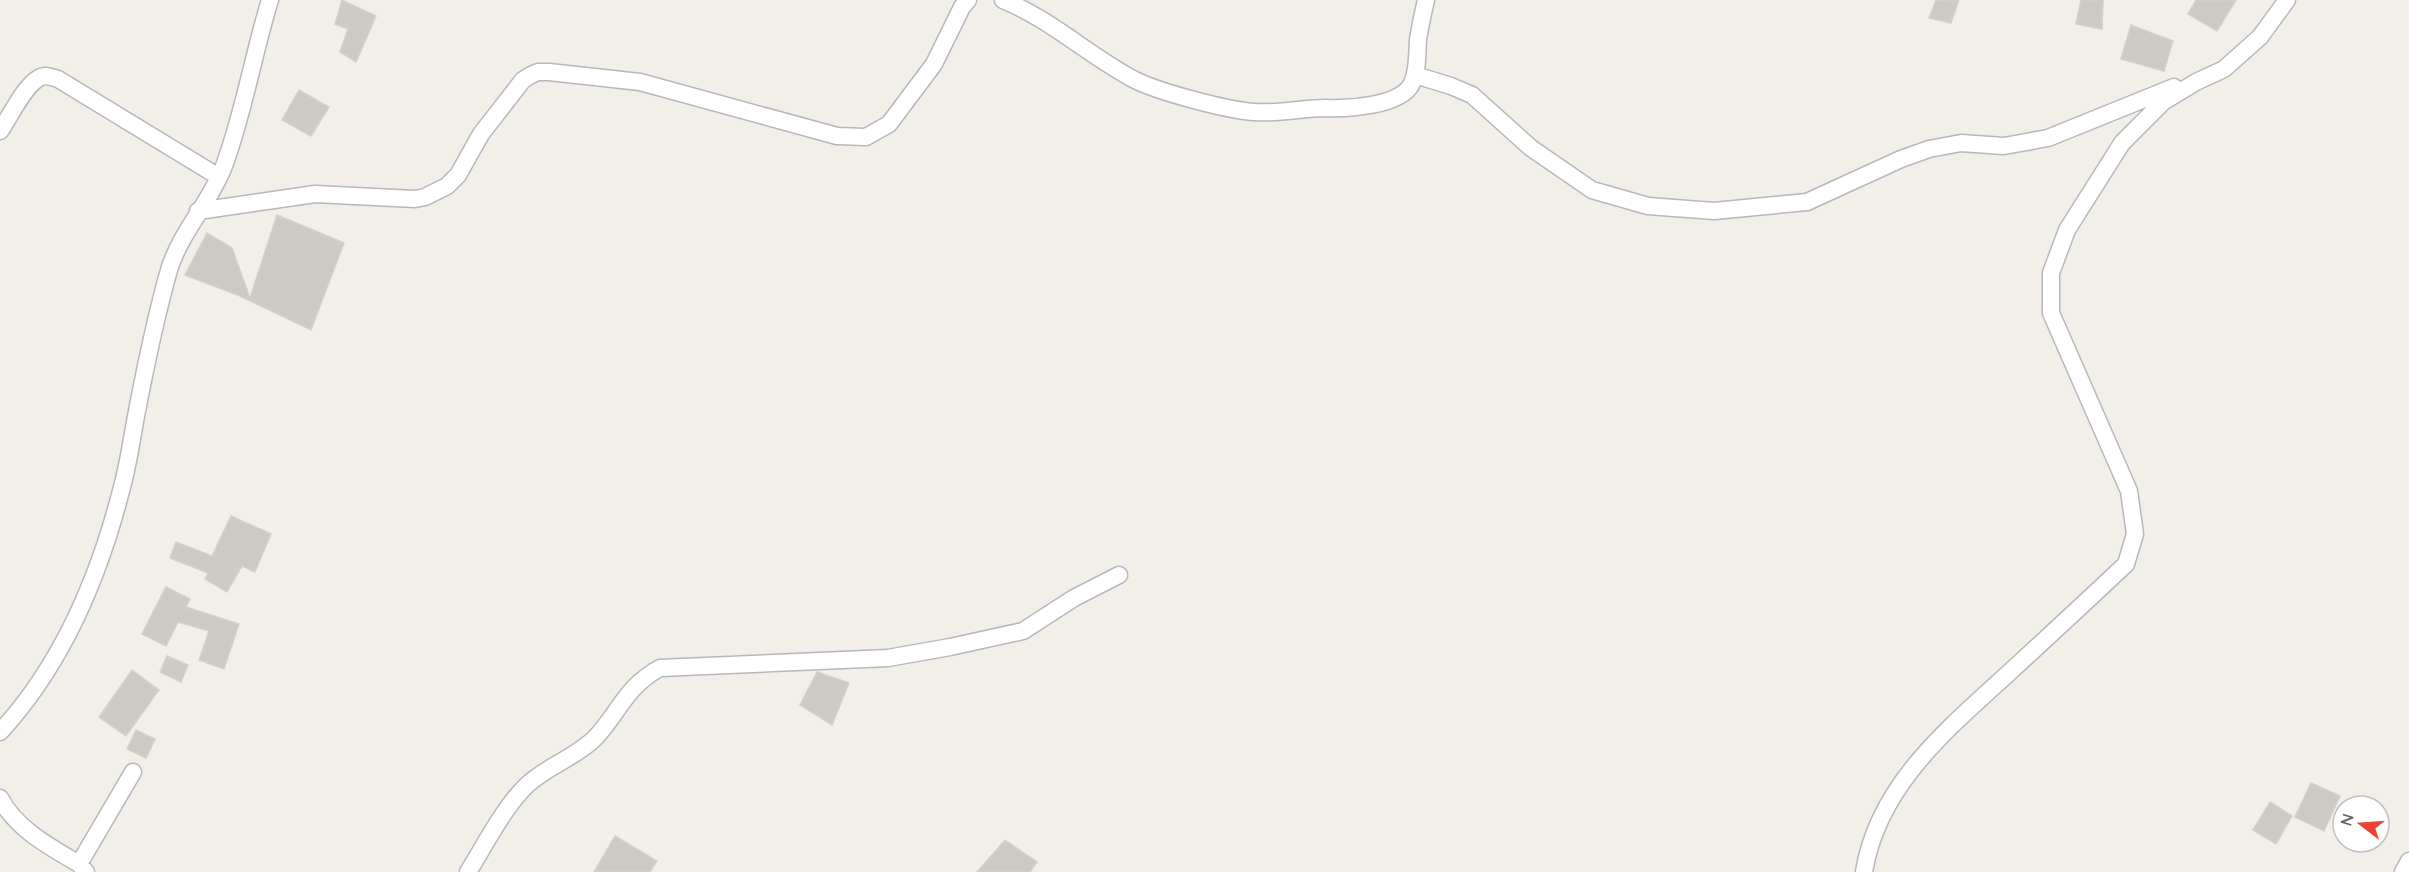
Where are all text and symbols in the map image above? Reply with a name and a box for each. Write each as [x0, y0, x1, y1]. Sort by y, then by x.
north arrow [2331, 794, 2391, 854]
text: N [2335, 811, 2358, 828]

